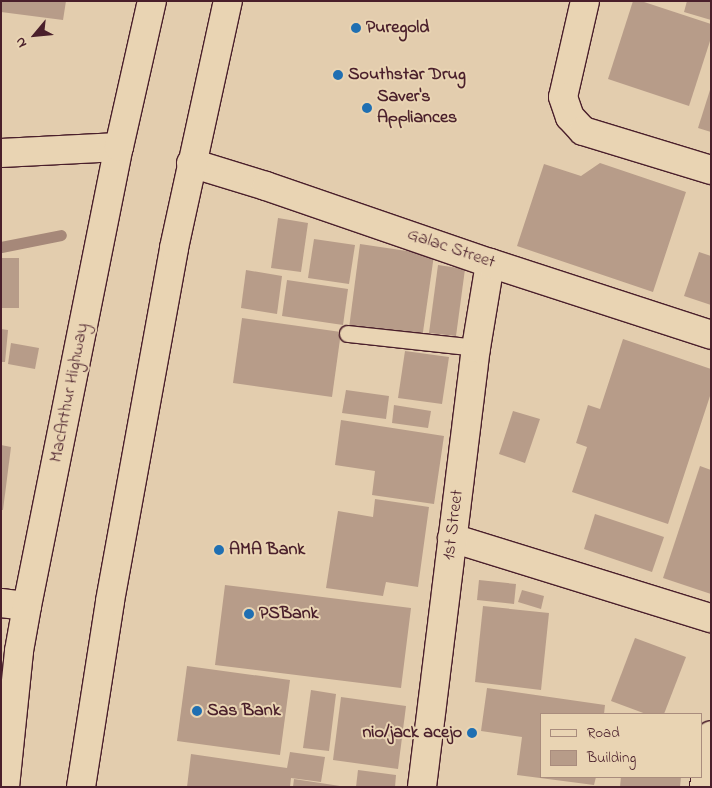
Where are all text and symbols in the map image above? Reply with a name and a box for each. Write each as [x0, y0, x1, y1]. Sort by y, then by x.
north arrow [10, 10, 60, 60]
place label: Puregold [366, 17, 429, 39]
marker: Puregold [350, 22, 362, 34]
text: N [10, 33, 33, 51]
place label: Southstar Drug [348, 64, 466, 86]
marker: Southstar Drug [332, 69, 344, 81]
place label: Saver's Appliances [377, 87, 457, 130]
marker: Saver's Appliances [361, 102, 373, 114]
street label: Galac Street [404, 224, 498, 274]
street label: MacArthur Highway [46, 322, 94, 464]
street label: 1st Street [439, 489, 469, 561]
place label: AMA Bank [229, 539, 305, 561]
marker: AMA Bank [213, 544, 225, 556]
place label: PSBank [259, 603, 318, 625]
marker: PSBank [243, 608, 255, 620]
place label: Sas Bank [207, 700, 281, 722]
marker: Sas Bank [191, 705, 203, 717]
legend [540, 713, 702, 778]
place label: nio/jack acejo [363, 722, 462, 744]
text: Road [587, 722, 620, 744]
marker: nio/jack acejo [466, 727, 478, 739]
text: Building [587, 747, 636, 769]

